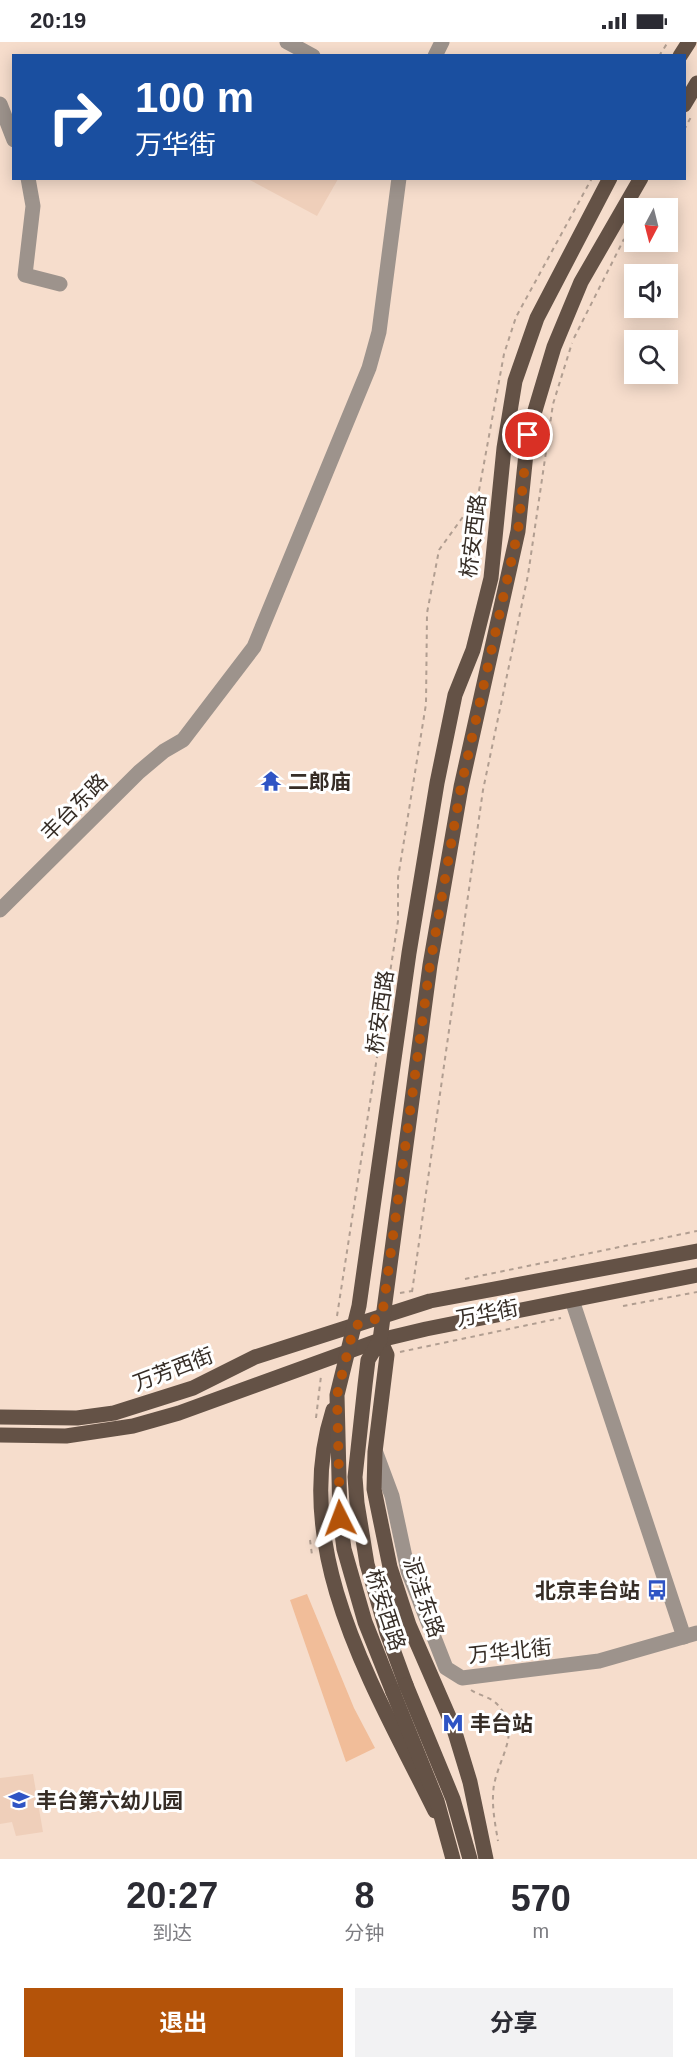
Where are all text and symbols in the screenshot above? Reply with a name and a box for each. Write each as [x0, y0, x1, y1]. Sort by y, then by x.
text: 20:19 [30, 8, 86, 33]
text: 100 m [135, 74, 254, 121]
icon: right [36, 78, 114, 156]
text: 万华街 [135, 130, 216, 160]
north arrow [624, 198, 678, 252]
map controls [624, 198, 678, 384]
button: sound [624, 264, 678, 318]
button: search [624, 330, 678, 384]
pin [502, 409, 553, 460]
icon: arrive [511, 418, 544, 451]
street label: 桥安西路 [456, 493, 490, 579]
street label: 丰台东路 [36, 769, 112, 845]
temple icon: 二郎庙 [259, 769, 283, 793]
place label: 二郎庙 [288, 770, 351, 793]
street label: 桥安西路 [363, 969, 397, 1055]
street label: 万华街 [454, 1296, 520, 1330]
street label: 万芳西街 [130, 1343, 216, 1395]
position arrow [308, 1486, 372, 1550]
street label: 泥洼东路 [399, 1554, 449, 1640]
street label: 桥安西路 [362, 1567, 410, 1653]
bus stop icon: 北京丰台站 [645, 1578, 669, 1602]
place label: 北京丰台站 [535, 1579, 640, 1602]
street label: 万华北街 [467, 1635, 553, 1667]
metro station icon: 丰台站 [441, 1711, 465, 1735]
place label: 丰台站 [470, 1712, 533, 1735]
school or university icon: 丰台第六幼儿园 [7, 1788, 31, 1812]
place label: 丰台第六幼儿园 [36, 1789, 183, 1812]
text: 20:27 [126, 1875, 218, 1916]
text: 8 [354, 1875, 375, 1916]
text: 570 [511, 1878, 571, 1919]
text: m [532, 1920, 549, 1942]
text: 到达 [152, 1922, 192, 1944]
text: 分钟 [344, 1922, 384, 1944]
button: 退出 [24, 1988, 343, 2057]
button: 分享 [355, 1988, 673, 2057]

